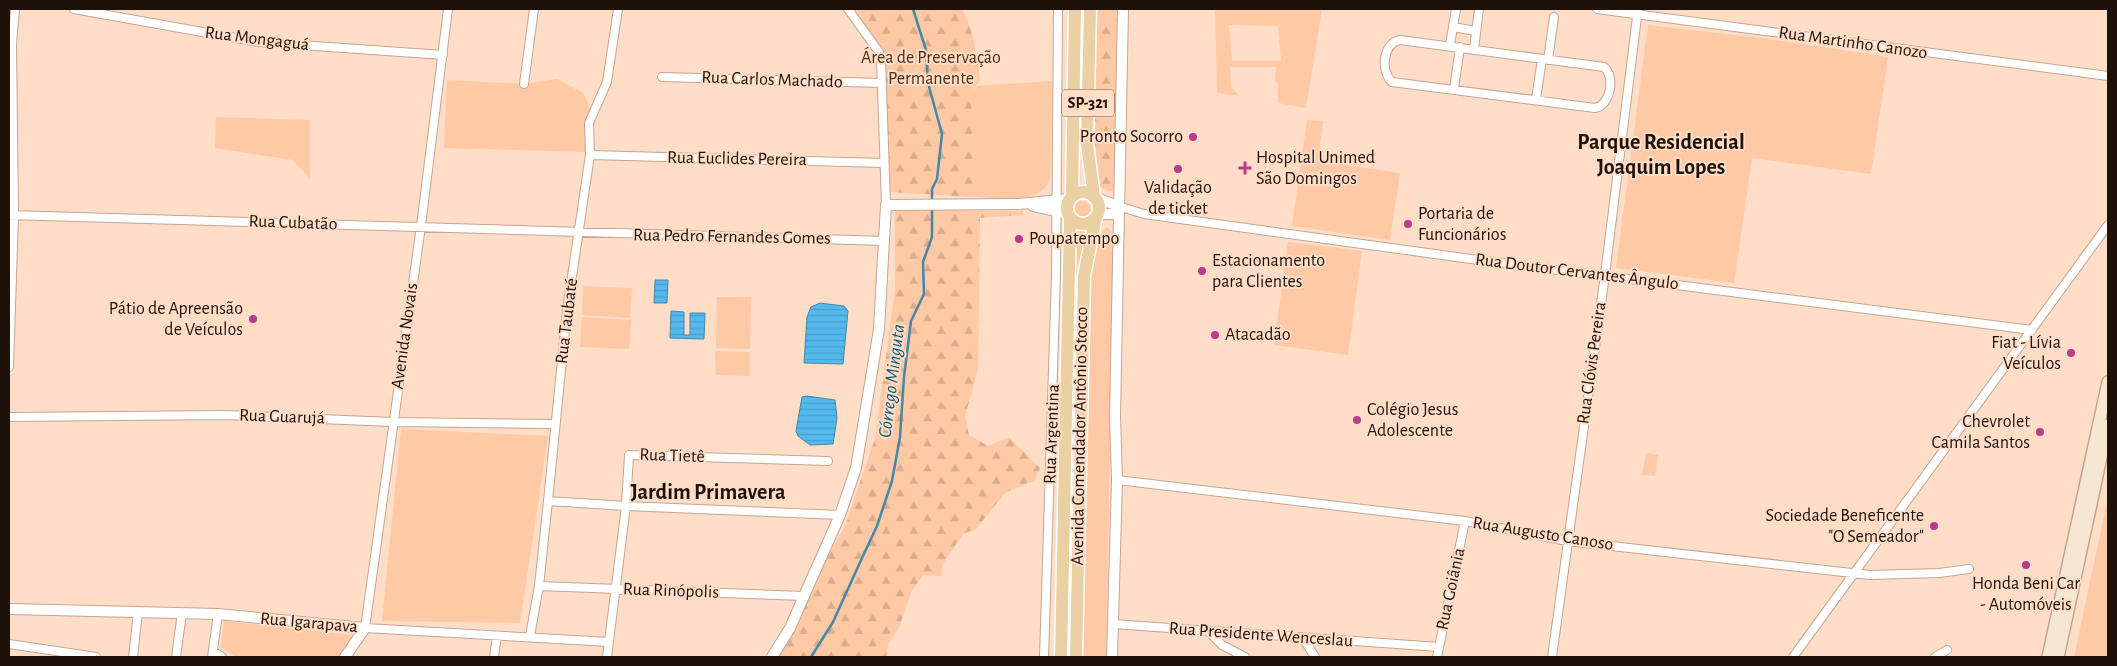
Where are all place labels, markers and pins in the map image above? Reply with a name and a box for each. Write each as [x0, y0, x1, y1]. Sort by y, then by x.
place label: Pronto Socorro [1080, 128, 1183, 146]
marker: Pronto Socorro [1187, 131, 1199, 143]
place label: Hospital Unimed São Domingos [1256, 149, 1375, 188]
marker: Hospital Unimed São Domingos [1238, 161, 1252, 175]
marker: Validação de ticket [1172, 163, 1184, 175]
place label: Validação de ticket [1144, 179, 1212, 218]
place label: Portaria de Funcionários [1418, 205, 1506, 244]
marker: Portaria de Funcionários [1402, 218, 1414, 230]
place label: Poupatempo [1029, 230, 1119, 248]
marker: Poupatempo [1013, 233, 1025, 245]
place label: Estacionamento para Clientes [1212, 252, 1325, 291]
marker: Estacionamento para Clientes [1196, 265, 1208, 277]
place label: Pátio de Apreensão de Veículos [109, 300, 243, 339]
marker: Pátio de Apreensão de Veículos [247, 313, 259, 325]
place label: Atacadão [1225, 326, 1291, 344]
marker: Atacadão [1209, 329, 1221, 341]
place label: Fiat - Lívia Veículos [1991, 334, 2061, 373]
marker: Fiat - Lívia Veículos [2065, 347, 2077, 359]
place label: Colégio Jesus Adolescente [1367, 401, 1458, 440]
place label: Chevrolet Camila Santos [1931, 413, 2030, 452]
marker: Colégio Jesus Adolescente [1351, 414, 1363, 426]
marker: Chevrolet Camila Santos [2034, 426, 2046, 438]
place label: Sociedade Beneficente "O Semeador" [1766, 507, 1924, 546]
marker: Sociedade Beneficente "O Semeador" [1928, 520, 1940, 532]
marker: Honda Beni Car - Automóveis [2020, 559, 2032, 571]
place label: Honda Beni Car - Automóveis [1972, 575, 2080, 614]

